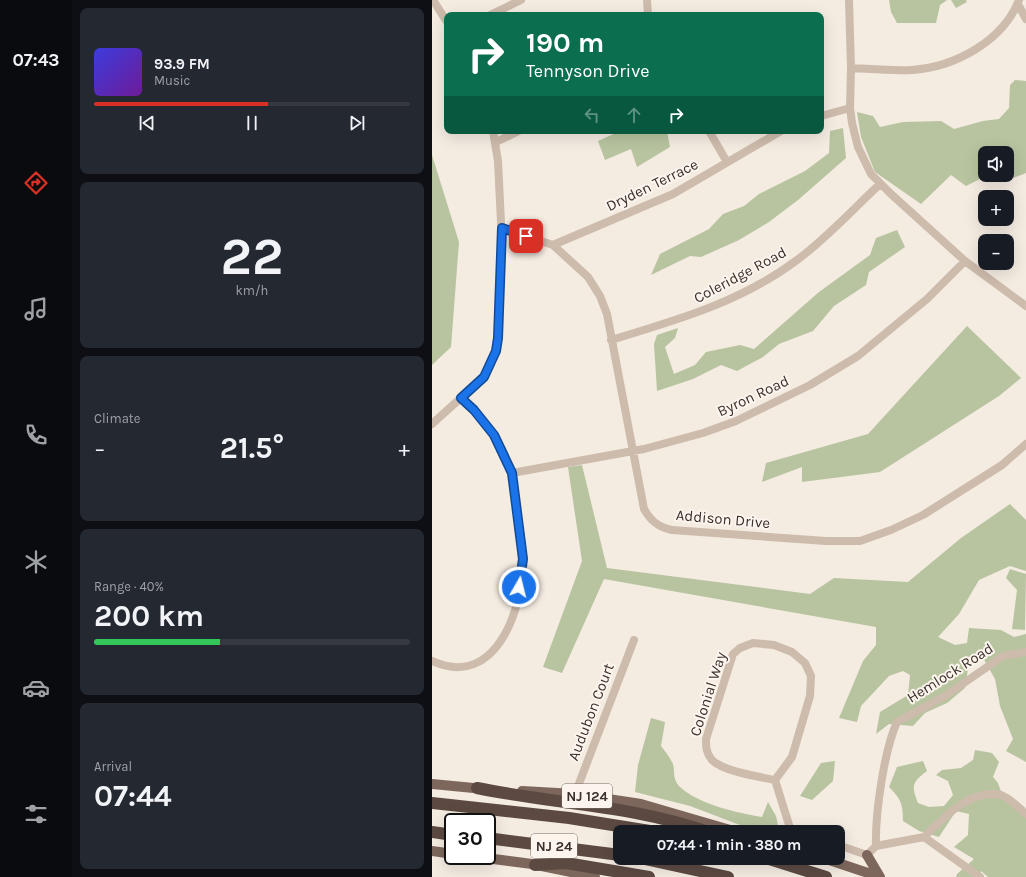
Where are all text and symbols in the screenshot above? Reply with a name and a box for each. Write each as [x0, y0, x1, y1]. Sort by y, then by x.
text: 190 m [526, 26, 604, 59]
icon: right [460, 28, 512, 80]
text: 07:43 [12, 49, 60, 71]
text: 93.9 FM [154, 55, 210, 73]
text: Tennyson Drive [526, 60, 649, 82]
text: Music [154, 73, 190, 88]
icon: left [581, 104, 603, 126]
icon: ahead [623, 104, 645, 126]
icon: right [665, 104, 687, 126]
icon: previous [136, 112, 158, 134]
icon: pause [241, 112, 263, 134]
icon: next [346, 112, 368, 134]
map controls [978, 146, 1014, 270]
button: sound [978, 146, 1014, 182]
street label: Dryden Terrace [603, 155, 701, 215]
icon: directions [22, 169, 50, 197]
button: + [978, 190, 1014, 226]
pin [509, 219, 543, 253]
icon: arrive [515, 225, 537, 247]
text: 22 [221, 226, 283, 287]
button: − [978, 234, 1014, 270]
street label: Coleridge Road [691, 243, 789, 307]
text: km/h [236, 283, 268, 298]
icon: music [22, 295, 50, 323]
street label: Byron Road [714, 372, 792, 420]
text: Climate [94, 411, 140, 426]
icon: phone [22, 421, 50, 449]
text: 21.5° [220, 430, 284, 466]
text: − [94, 436, 106, 462]
text: + [398, 436, 410, 462]
street label: Addison Drive [675, 506, 771, 532]
icon: climate [22, 548, 50, 576]
position arrow [498, 566, 540, 608]
text: Range · 40% [94, 579, 164, 594]
text: 200 km [94, 598, 204, 634]
street label: Hemlock Road [903, 639, 997, 707]
street label: Colonial Way [686, 650, 730, 738]
street label: Audubon Court [564, 660, 618, 763]
icon: car [22, 674, 50, 702]
text: Arrival [94, 759, 132, 774]
text: 07:44 [94, 778, 172, 814]
road number: NJ 124 [562, 784, 612, 808]
icon: filters [22, 800, 50, 828]
speed limit sign: 30 [444, 813, 496, 865]
road number: NJ 24 [531, 834, 577, 858]
text: 07:44 · 1 min · 380 m [657, 836, 801, 854]

